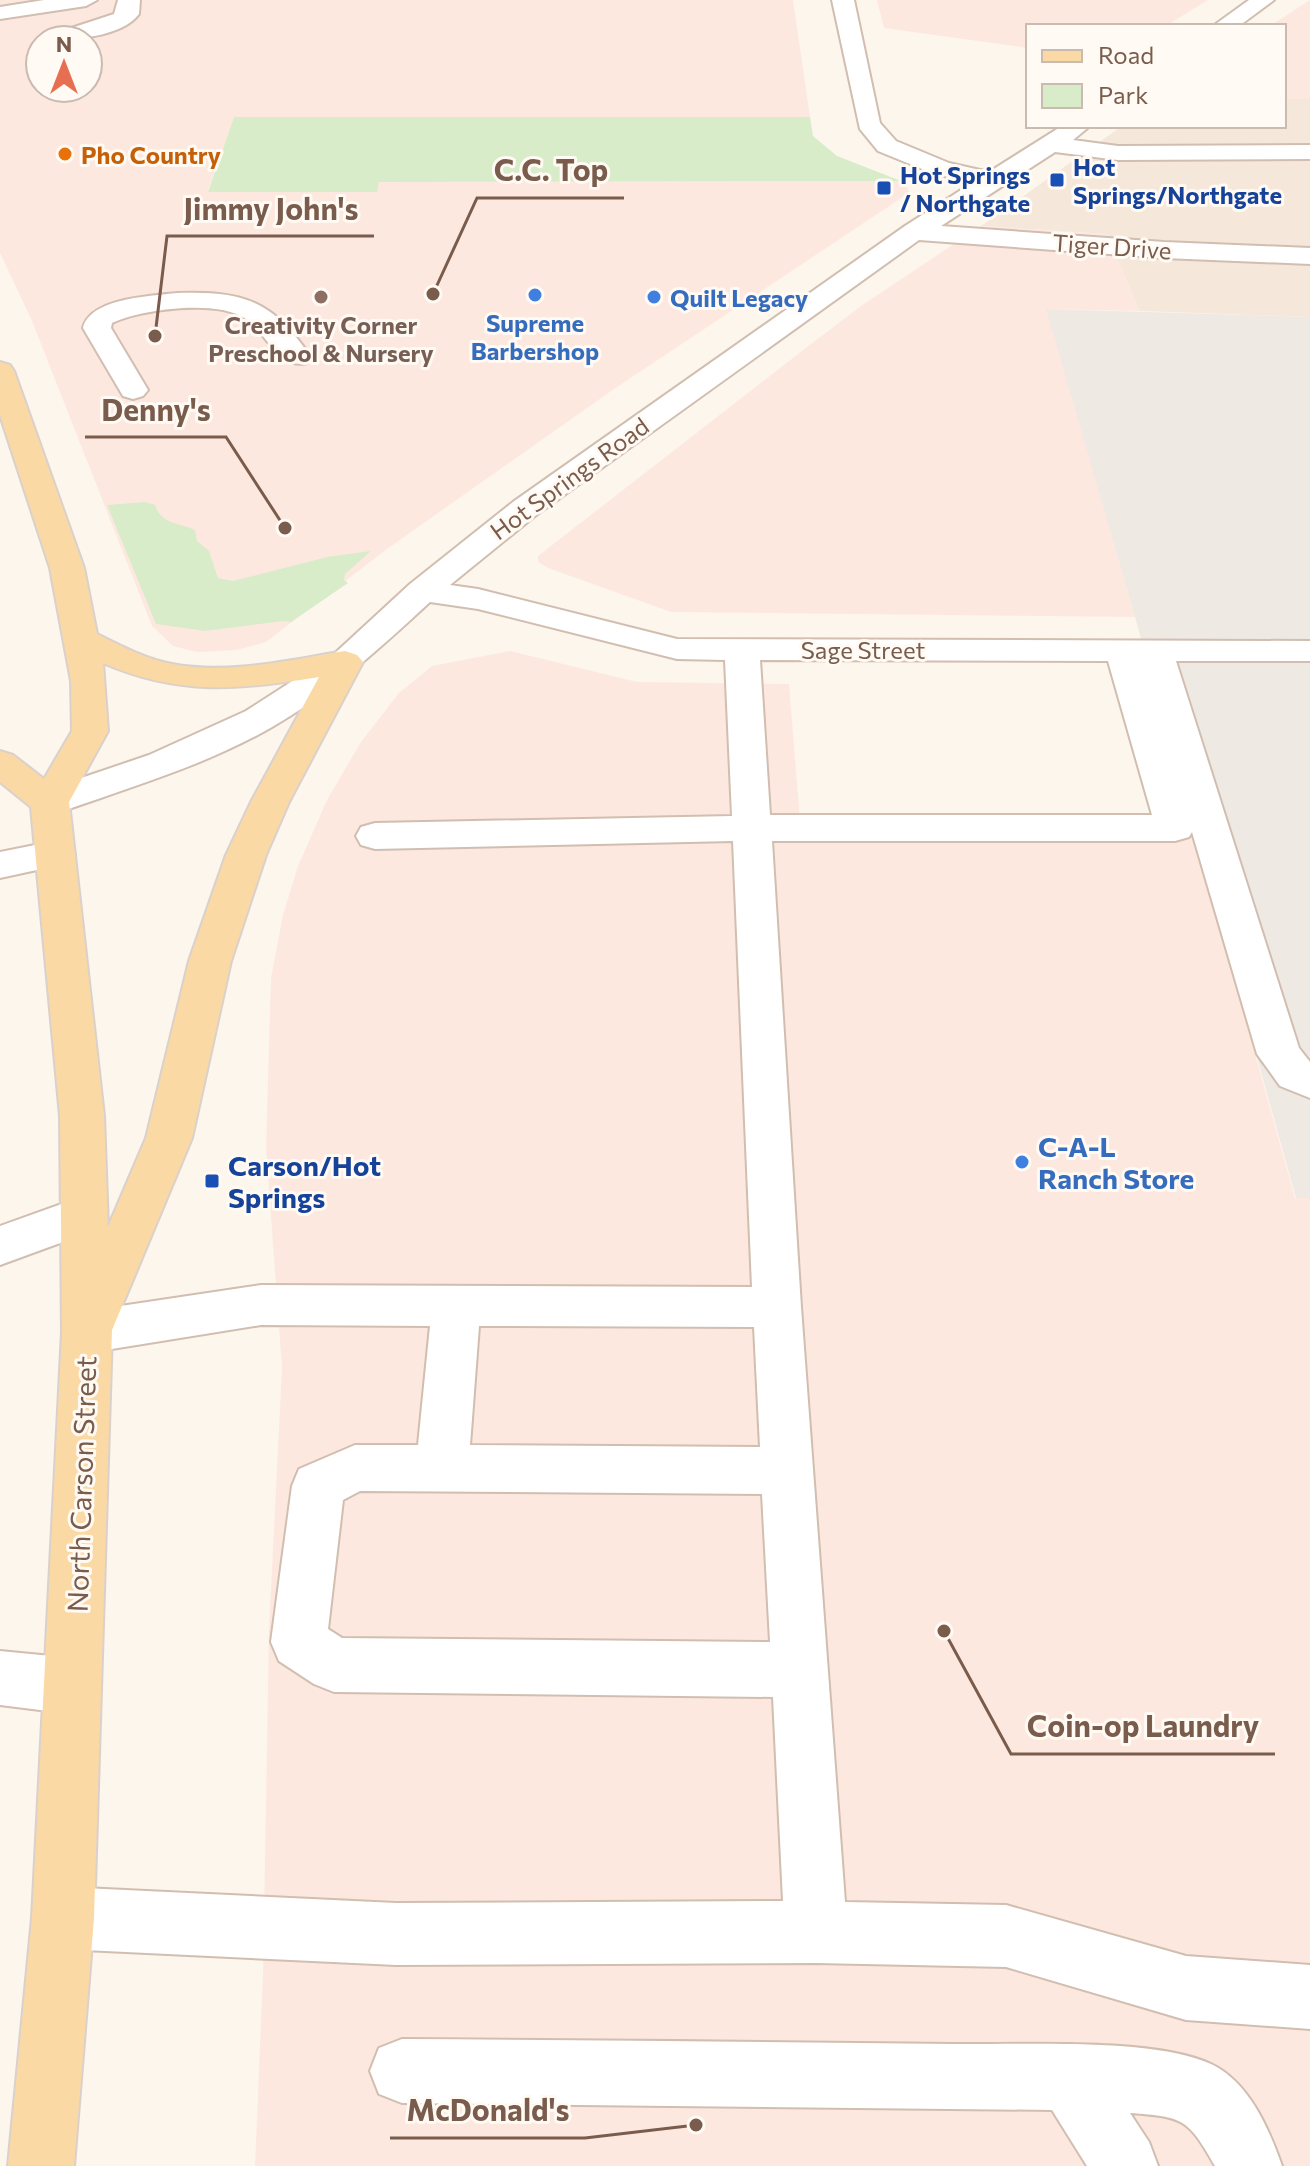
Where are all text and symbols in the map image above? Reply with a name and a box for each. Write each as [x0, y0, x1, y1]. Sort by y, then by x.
north arrow [24, 24, 104, 104]
legend [1026, 24, 1286, 128]
text: N [56, 30, 72, 57]
text: Road [1098, 40, 1154, 69]
text: Park [1098, 80, 1148, 109]
place label: Pho Country [81, 140, 221, 169]
callout: C.C. Top [477, 144, 624, 198]
marker: Pho Country [56, 145, 74, 163]
text: C.C. Top [494, 150, 608, 187]
place label: Hot Springs/Northgate [1073, 152, 1282, 209]
place label: Hot Springs / Northgate [900, 160, 1030, 217]
marker: Hot Springs/Northgate [1048, 171, 1066, 189]
marker: Hot Springs / Northgate [875, 179, 893, 197]
callout: Jimmy John's [167, 182, 374, 236]
text: Jimmy John's [183, 189, 359, 226]
street label: Tiger Drive [1052, 227, 1172, 265]
place label: Quilt Legacy [670, 283, 808, 312]
marker: Supreme Barbershop [526, 286, 544, 304]
marker: Creativity Corner Preschool & Nursery [312, 288, 330, 306]
marker: Quilt Legacy [645, 288, 663, 306]
place label: Supreme Barbershop [471, 308, 599, 365]
place label: Creativity Corner Preschool & Nursery [208, 310, 434, 367]
callout: Denny's [85, 383, 226, 437]
text: Denny's [101, 390, 211, 427]
street label: Hot Springs Road [484, 411, 654, 545]
street label: Sage Street [801, 635, 925, 664]
place label: C-A-L Ranch Store [1038, 1129, 1194, 1195]
place label: Carson/Hot Springs [228, 1148, 381, 1214]
marker: C-A-L Ranch Store [1013, 1153, 1031, 1171]
marker: Carson/Hot Springs [203, 1172, 221, 1190]
street label: North Carson Street [60, 1355, 102, 1613]
callout: Coin-op Laundry [1011, 1700, 1275, 1754]
text: Coin-op Laundry [1027, 1706, 1260, 1743]
callout: McDonald's [390, 2084, 585, 2138]
text: McDonald's [407, 2090, 569, 2127]

